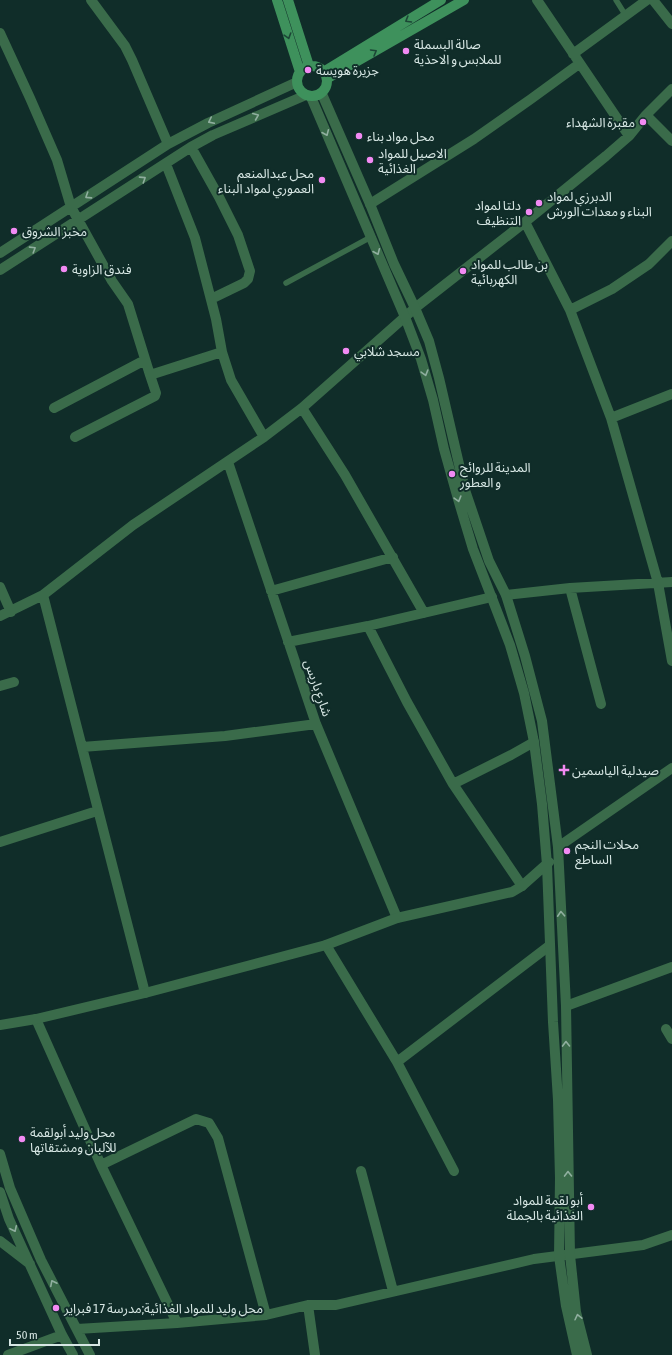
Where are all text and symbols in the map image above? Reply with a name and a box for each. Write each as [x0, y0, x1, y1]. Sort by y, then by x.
one-way arrow [405, 16, 412, 23]
one-way arrow [283, 32, 292, 39]
place label: صالة البسملة للملابس و الاحذية [414, 37, 501, 68]
marker: صالة البسملة للملابس و الاحذية [401, 46, 411, 56]
one-way arrow [370, 49, 377, 56]
place label: جزيرة هويسة [316, 63, 379, 78]
marker: جزيرة هويسة [303, 65, 313, 75]
one-way arrow [253, 113, 260, 121]
place label: مقبرة الشهداء [566, 115, 635, 131]
one-way arrow [207, 116, 215, 124]
marker: مقبرة الشهداء [638, 117, 648, 127]
one-way arrow [322, 129, 330, 136]
place label: محل مواد بناء [367, 129, 435, 145]
marker: محل مواد بناء [354, 131, 364, 141]
place label: الاصيل للمواد الغذائية [378, 146, 447, 176]
marker: الاصيل للمواد الغذائية [365, 155, 375, 165]
place label: محل عبدالمنعم العموري لمواد البناء [218, 166, 314, 199]
marker: محل عبدالمنعم العموري لمواد البناء [317, 175, 327, 185]
one-way arrow [138, 177, 145, 184]
place label: الدبرزي لمواد البناء و معدات الورش [547, 189, 652, 220]
one-way arrow [85, 191, 92, 199]
place label: دلتا لمواد التنظيف [475, 198, 521, 228]
marker: الدبرزي لمواد البناء و معدات الورش [534, 198, 544, 208]
marker: دلتا لمواد التنظيف [524, 207, 534, 217]
place label: مخبز الشروق [22, 224, 87, 239]
marker: مخبز الشروق [9, 226, 19, 236]
one-way arrow [29, 246, 36, 253]
one-way arrow [373, 249, 381, 256]
place label: بن طالب للمواد الكهربائية [471, 257, 548, 288]
place label: فندق الزاوية [72, 262, 132, 277]
marker: فندق الزاوية [59, 264, 69, 274]
marker: بن طالب للمواد الكهربائية [458, 266, 468, 276]
place label: مسجد شلابي [354, 344, 420, 362]
marker: مسجد شلابي [341, 346, 351, 356]
one-way arrow [420, 369, 429, 376]
place label: المدينة للروائح و العطور [459, 460, 531, 490]
marker: المدينة للروائح و العطور [447, 469, 457, 479]
one-way arrow [453, 495, 462, 502]
street label: شارع باريس [298, 658, 335, 719]
place label: صيدلية الياسمين [572, 763, 659, 779]
marker: صيدلية الياسمين [559, 765, 569, 775]
place label: محلات النجم الساطع [575, 837, 639, 870]
marker: محلات النجم الساطع [562, 846, 572, 856]
one-way arrow [557, 911, 566, 917]
one-way arrow [562, 1041, 570, 1047]
place label: محل وليد أبولقمة للآلبان ومشتقاتها [30, 1124, 117, 1156]
marker: محل وليد أبولقمة للآلبان ومشتقاتها [17, 1134, 27, 1144]
one-way arrow [564, 1171, 573, 1177]
place label: أبو لقمة للمواد الغذائية بالجملة [507, 1192, 583, 1223]
marker: أبو لقمة للمواد الغذائية بالجملة [586, 1202, 596, 1212]
one-way arrow [9, 1224, 17, 1232]
one-way arrow [50, 1280, 58, 1287]
place label: محل وليد للمواد الغذائية;مدرسة 17 فبراير [63, 1301, 263, 1317]
marker: محل وليد للمواد الغذائية;مدرسة 17 فبراير [51, 1303, 61, 1313]
one-way arrow [574, 1314, 582, 1320]
scale bar [10, 1321, 99, 1347]
text: 50 m [16, 1328, 38, 1342]

